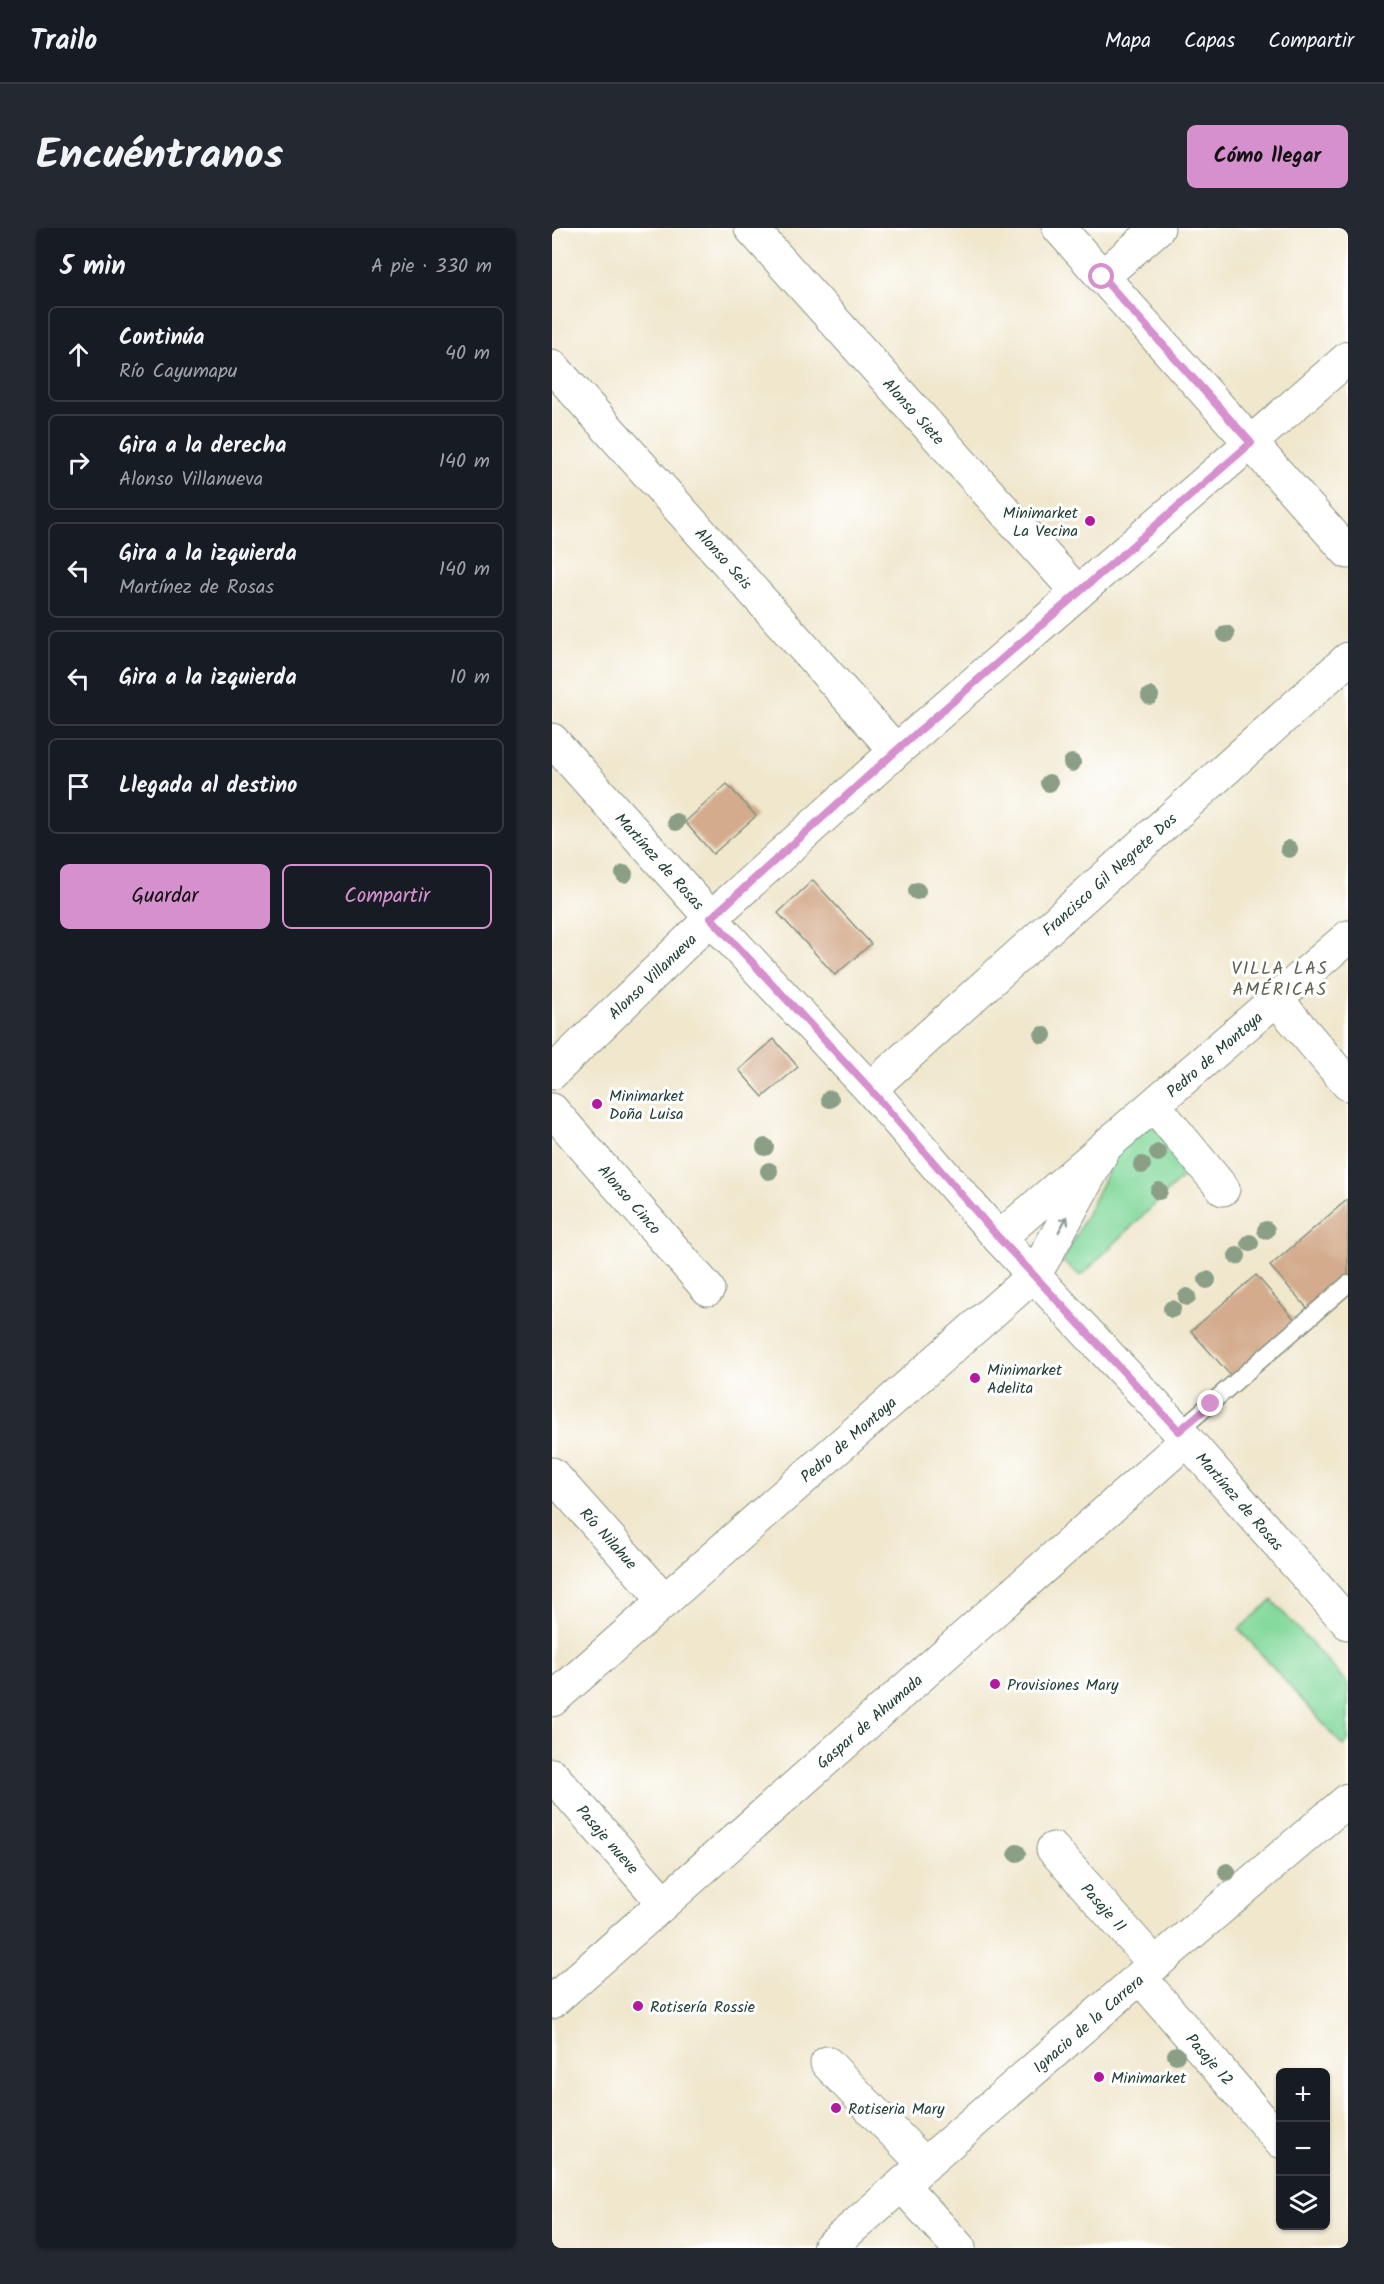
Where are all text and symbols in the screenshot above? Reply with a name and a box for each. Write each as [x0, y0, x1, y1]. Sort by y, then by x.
text: Trailo [30, 19, 97, 64]
text: Mapa [1105, 25, 1151, 58]
text: Capas [1184, 25, 1235, 58]
text: Compartir [1268, 25, 1354, 58]
text: Encuéntranos [36, 123, 283, 190]
button: Cómo llegar [1187, 125, 1348, 188]
text: 5 min [60, 246, 126, 288]
text: A pie · 330 m [371, 251, 492, 283]
route start [1088, 263, 1114, 289]
text: Continúa [119, 321, 204, 356]
icon: ahead [62, 338, 95, 371]
text: 40 m [445, 338, 490, 370]
text: Río Cayumapu [119, 356, 237, 388]
street label: Alonso Siete [876, 373, 950, 451]
text: Gira a la derecha [119, 429, 286, 464]
icon: right [62, 446, 95, 479]
text: 140 m [439, 446, 490, 478]
text: Alonso Villanueva [119, 464, 263, 496]
place label: Minimarket La Vecina [1003, 501, 1079, 544]
marker: Minimarket La Vecina [1083, 514, 1097, 528]
street label: Alonso Seis [688, 522, 758, 596]
text: Gira a la izquierda [119, 537, 297, 572]
icon: left [62, 554, 95, 587]
text: 140 m [439, 554, 490, 586]
text: Martínez de Rosas [119, 572, 274, 604]
text: Gira a la izquierda [119, 661, 297, 696]
icon: left [62, 662, 95, 695]
text: 10 m [450, 662, 490, 694]
text: Llegada al destino [119, 769, 297, 804]
icon: arrive [62, 770, 95, 803]
street label: Francisco Gil Negrete Dos [1037, 807, 1183, 943]
street label: Martínez de Rosas [608, 808, 710, 917]
button: Guardar [60, 864, 270, 929]
button: Compartir [282, 864, 492, 929]
street label: Alonso Villanueva [603, 928, 703, 1026]
district label: VILLA LAS AMÉRICAS [1232, 955, 1328, 1005]
street label: Pedro de Montoya [1161, 1006, 1269, 1104]
place label: Minimarket Doña Luisa [609, 1084, 685, 1127]
marker: Minimarket Doña Luisa [590, 1097, 604, 1111]
street label: Alonso Cinco [591, 1159, 667, 1241]
one-way arrow [1057, 1216, 1069, 1233]
place label: Minimarket Adelita [987, 1358, 1063, 1401]
marker: Minimarket Adelita [968, 1371, 982, 1385]
route end [1197, 1390, 1223, 1416]
street label: Pedro de Montoya [795, 1391, 903, 1489]
street label: Martínez de Rosas [1189, 1447, 1289, 1557]
street label: Río Nilahue [573, 1502, 643, 1576]
street label: Gaspar de Ahumada [811, 1669, 929, 1776]
place label: Provisiones Mary [1007, 1673, 1119, 1698]
marker: Provisiones Mary [988, 1677, 1002, 1691]
street label: Pasaje nueve [569, 1799, 644, 1880]
street label: Pasaje 11 [1074, 1878, 1132, 1938]
street label: Ignacio de la Carrera [1028, 1969, 1150, 2080]
place label: Rotisería Rossie [650, 1995, 755, 2020]
marker: Rotisería Rossie [631, 1999, 645, 2013]
street label: Pasaje 12 [1179, 2028, 1239, 2092]
place label: Minimarket [1111, 2066, 1187, 2091]
map controls [1276, 2068, 1330, 2230]
button: + [1276, 2068, 1330, 2122]
marker: Minimarket [1092, 2070, 1106, 2084]
place label: Rotiseria Mary [848, 2097, 945, 2122]
marker: Rotiseria Mary [829, 2101, 843, 2115]
button: − [1276, 2122, 1330, 2176]
button: layers [1276, 2176, 1330, 2230]

